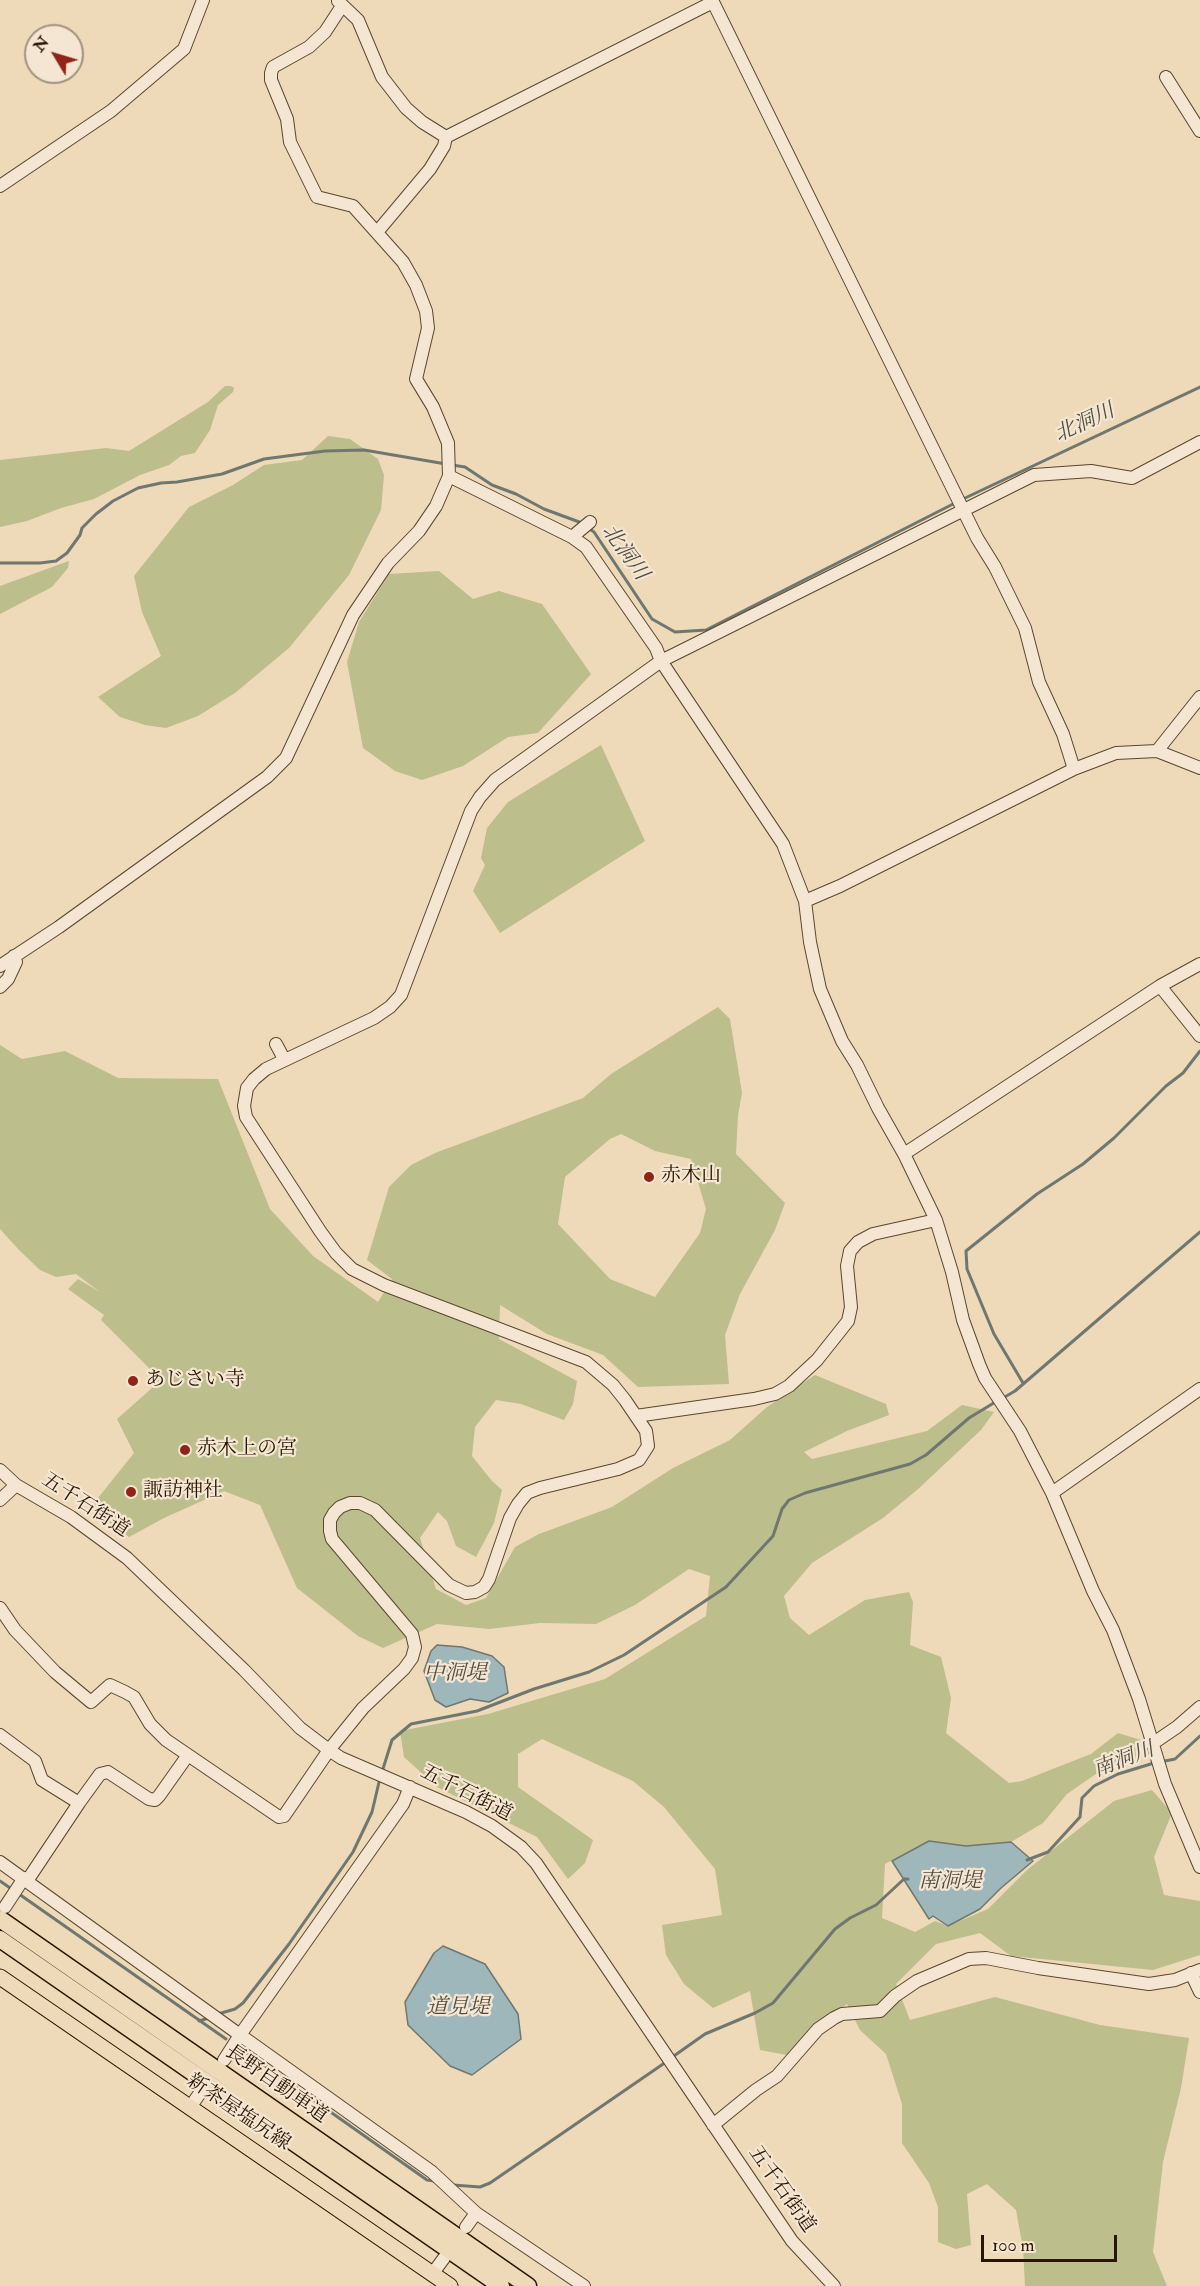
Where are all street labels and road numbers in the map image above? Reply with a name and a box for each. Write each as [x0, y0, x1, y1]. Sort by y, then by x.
street label: 五千石街道 [37, 1469, 133, 1543]
street label: 五千石街道 [416, 1761, 516, 1827]
street label: 長野自動車道 [220, 2041, 332, 2129]
street label: 新茶屋塩尻線 [182, 2070, 294, 2156]
street label: 五千石街道 [742, 2142, 820, 2238]

